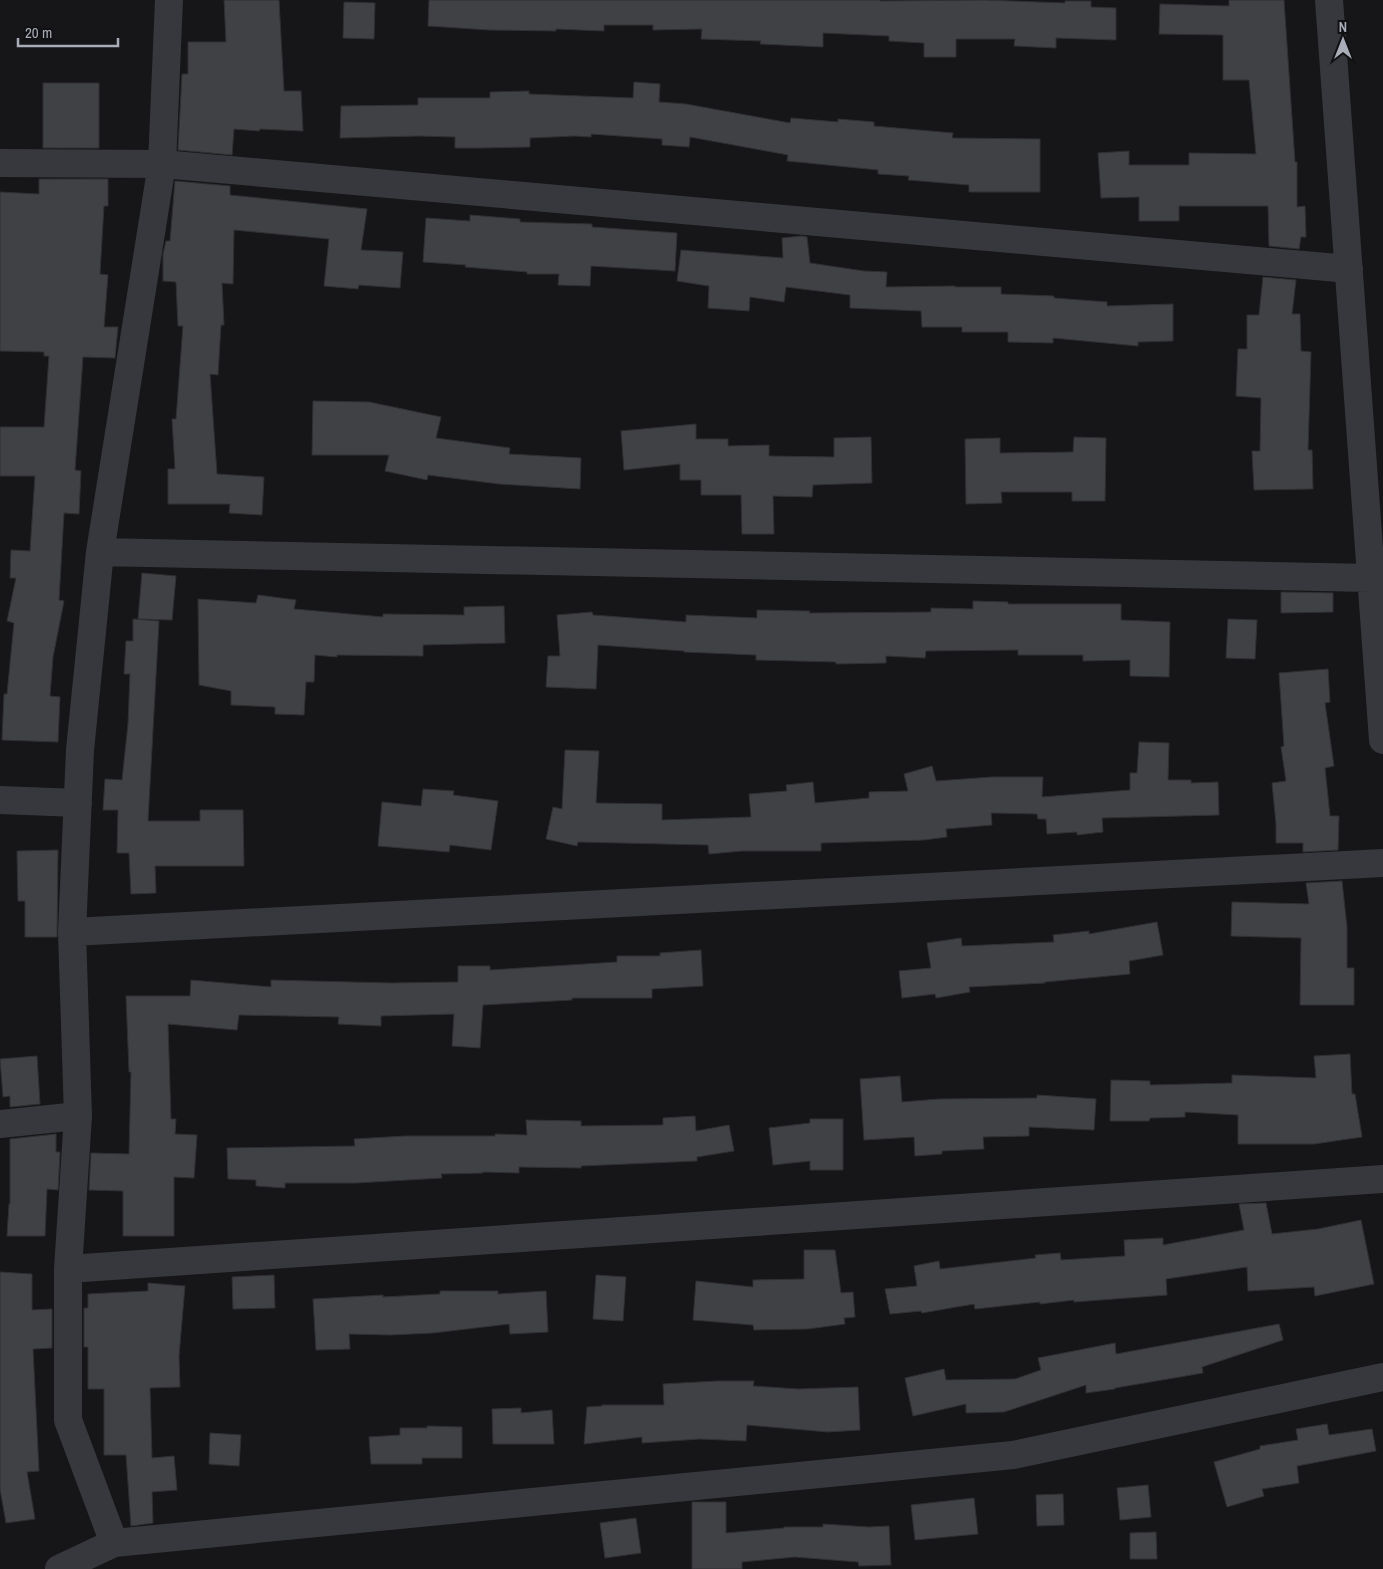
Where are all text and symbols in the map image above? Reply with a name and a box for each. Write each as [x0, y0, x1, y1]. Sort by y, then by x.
scale bar [18, 15, 118, 47]
north arrow [1318, 15, 1368, 65]
text: N [1339, 18, 1347, 36]
text: 20 m [25, 22, 52, 43]

